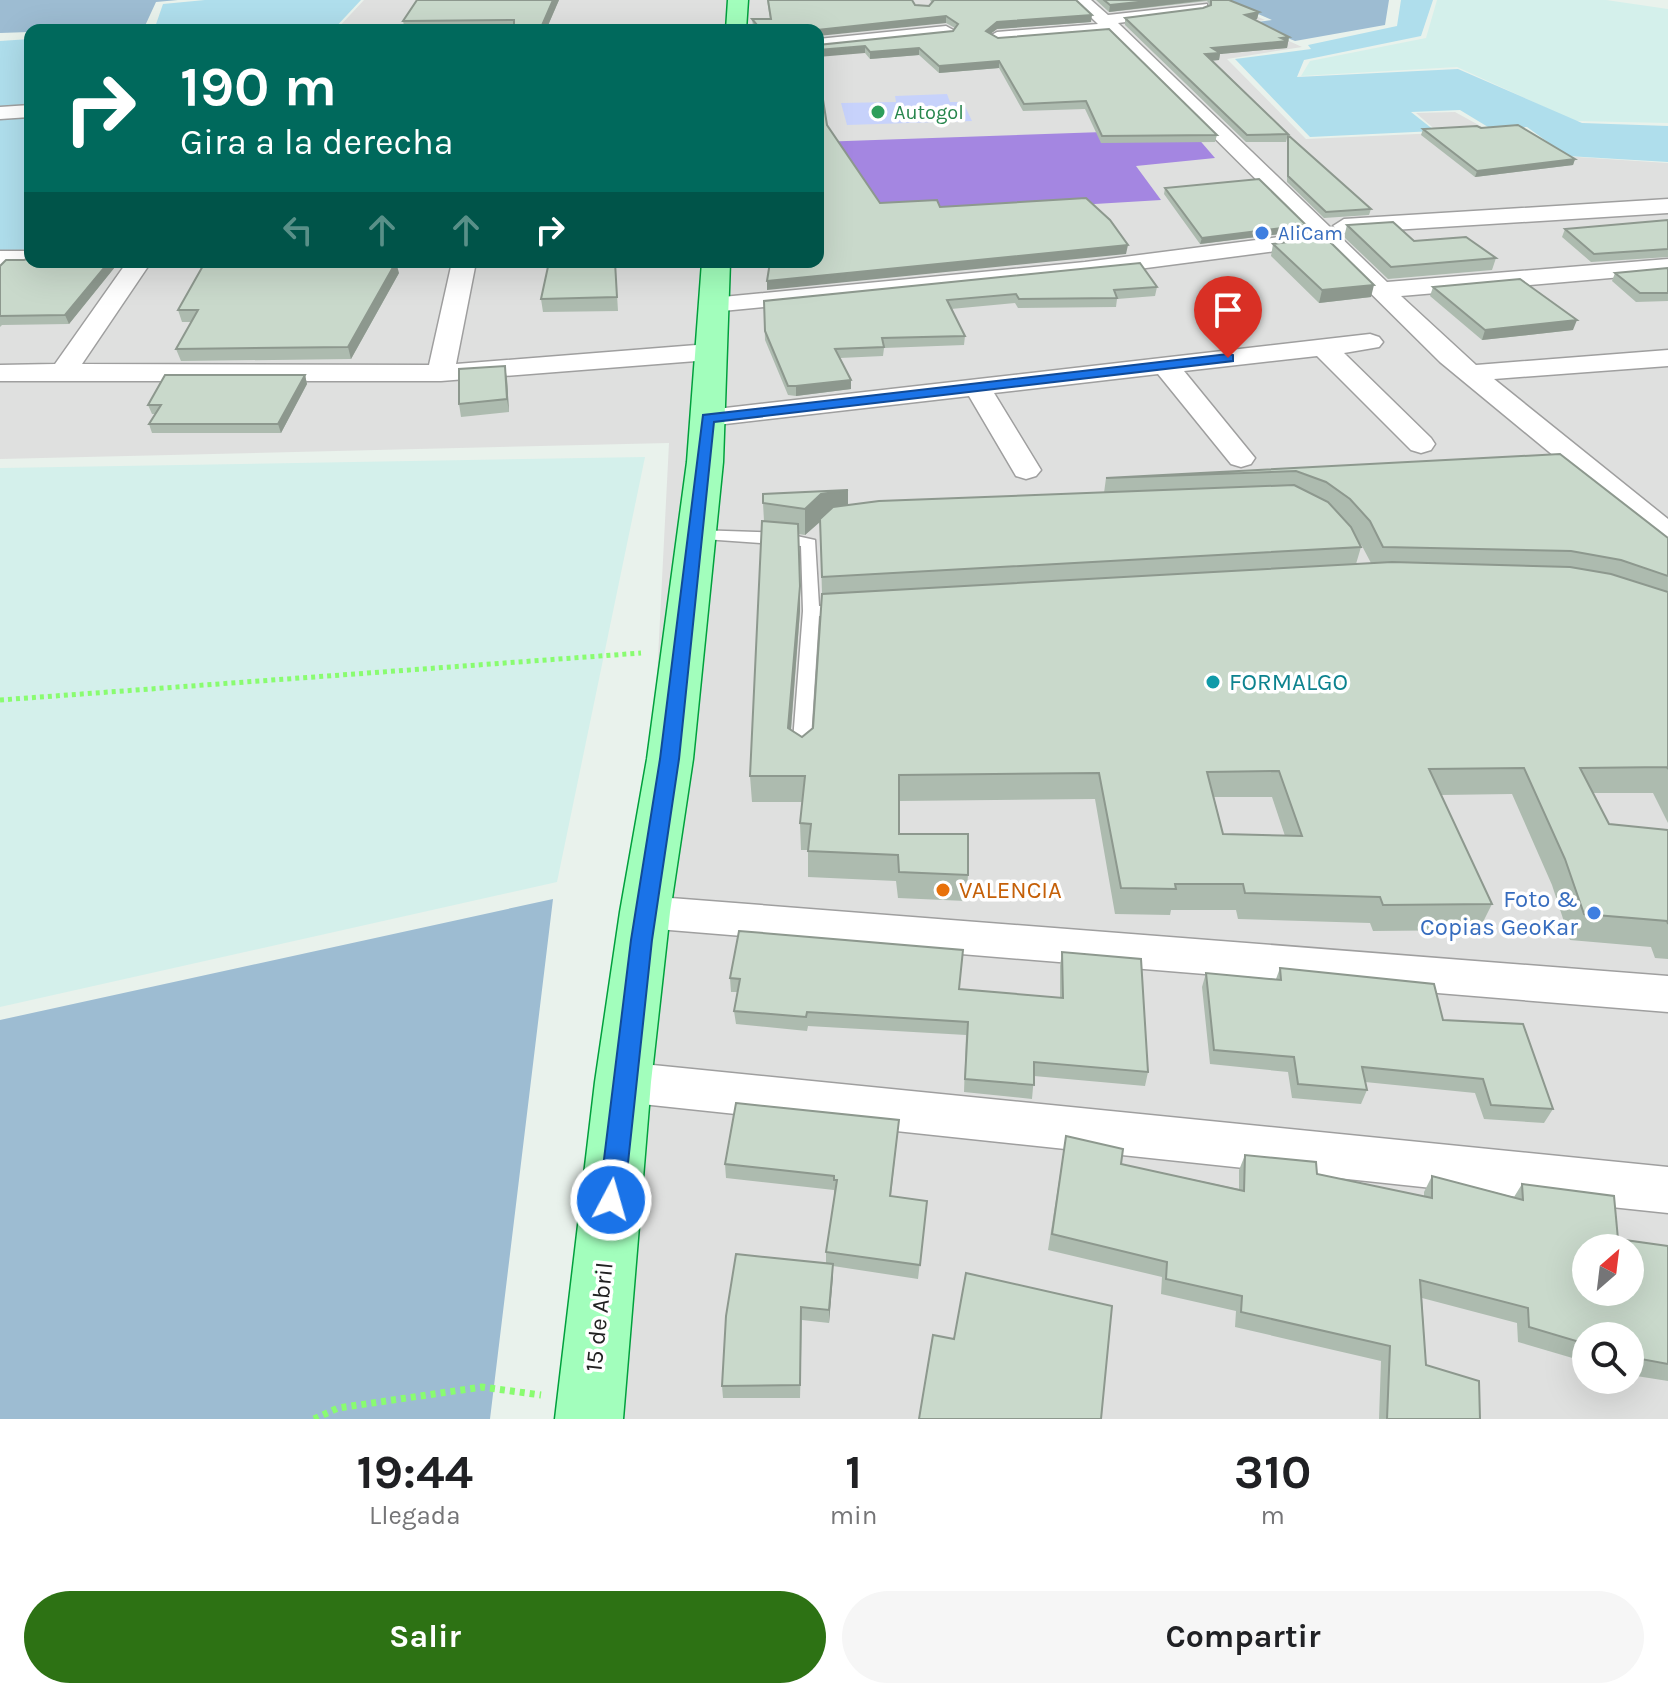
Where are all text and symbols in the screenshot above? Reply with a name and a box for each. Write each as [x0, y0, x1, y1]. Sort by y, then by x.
text: 190 m [180, 54, 337, 119]
icon: right [48, 56, 152, 160]
place label: Autogol [894, 101, 964, 124]
marker: Autogol [869, 103, 887, 121]
text: Gira a la derecha [180, 121, 454, 163]
icon: left [276, 208, 320, 252]
icon: ahead [360, 208, 404, 252]
icon: ahead [444, 208, 488, 252]
icon: right [528, 208, 572, 252]
place label: AliCam [1278, 222, 1343, 245]
marker: AliCam [1253, 224, 1271, 242]
pin [1194, 276, 1262, 358]
icon: arrive [1206, 288, 1250, 332]
place label: FORMALGO [1229, 668, 1348, 696]
marker: FORMALGO [1204, 673, 1222, 691]
place label: VALENCIA [959, 876, 1062, 904]
marker: VALENCIA [934, 881, 952, 899]
place label: Foto & Copias GeoKar [1420, 885, 1578, 941]
marker: Foto & Copias GeoKar [1585, 904, 1603, 922]
position arrow [569, 1158, 653, 1242]
north arrow [1572, 1234, 1644, 1306]
map controls [1572, 1234, 1644, 1394]
street label: 15 de Abril [579, 1261, 619, 1373]
button: search [1572, 1322, 1644, 1394]
text: 19:44 [357, 1444, 473, 1500]
text: 1 [845, 1444, 862, 1500]
text: 310 [1234, 1444, 1311, 1500]
text: Llegada [369, 1500, 461, 1531]
text: min [830, 1500, 877, 1531]
text: m [1261, 1500, 1285, 1531]
button: Salir [24, 1591, 826, 1683]
button: Compartir [842, 1591, 1644, 1683]

